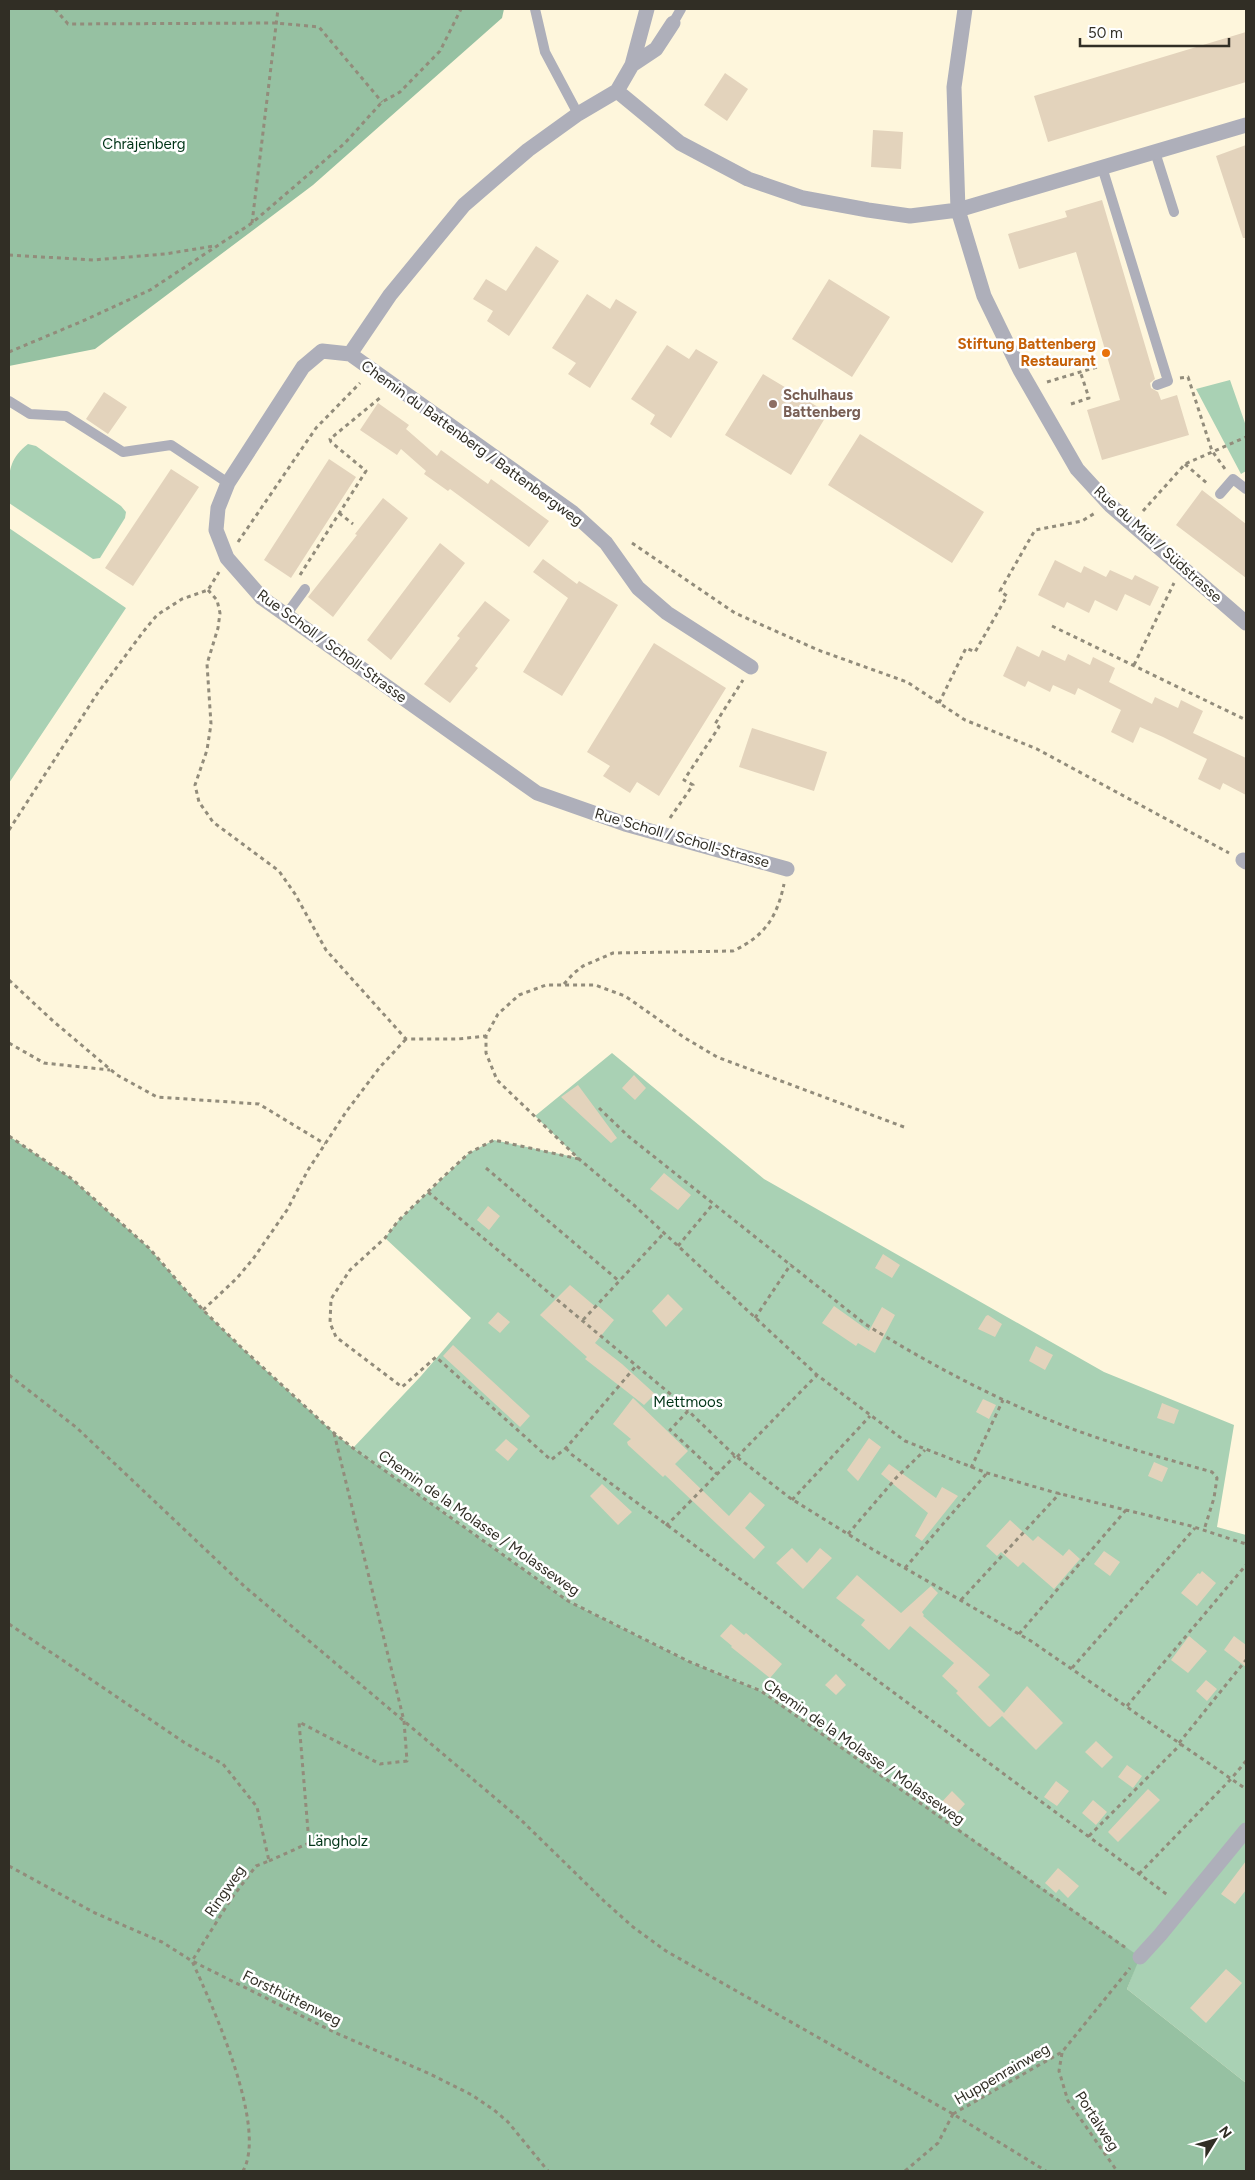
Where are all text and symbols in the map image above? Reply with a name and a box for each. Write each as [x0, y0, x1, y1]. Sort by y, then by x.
scale bar [1080, 15, 1229, 47]
text: 50 m [1088, 24, 1123, 42]
park label: Chräjenberg [102, 135, 186, 153]
place label: Stiftung Battenberg Restaurant [958, 335, 1096, 370]
marker: Stiftung Battenberg Restaurant [1100, 347, 1112, 359]
street label: Chemin du Battenberg / Battenbergweg [358, 357, 586, 529]
place label: Schulhaus Battenberg [783, 386, 861, 421]
marker: Schulhaus Battenberg [767, 398, 779, 410]
street label: Rue du Midi / Südstrasse [1090, 482, 1226, 606]
street label: Rue Scholl / Scholl-Strasse [254, 586, 410, 706]
street label: Rue Scholl / Scholl-Strasse [593, 804, 771, 872]
park label: Mettmoos [653, 1393, 723, 1411]
street label: Chemin de la Molasse / Molasseweg [375, 1446, 583, 1600]
street label: Chemin de la Molasse / Molasseweg [760, 1675, 968, 1829]
park label: Längholz [308, 1832, 368, 1850]
street label: Ringweg [201, 1862, 249, 1920]
street label: Forsthüttenweg [240, 1966, 344, 2030]
street label: Huppenrainweg [951, 2039, 1053, 2109]
street label: Portalweg [1071, 2088, 1123, 2154]
north arrow [1190, 2115, 1240, 2165]
text: N [1215, 2123, 1235, 2142]

